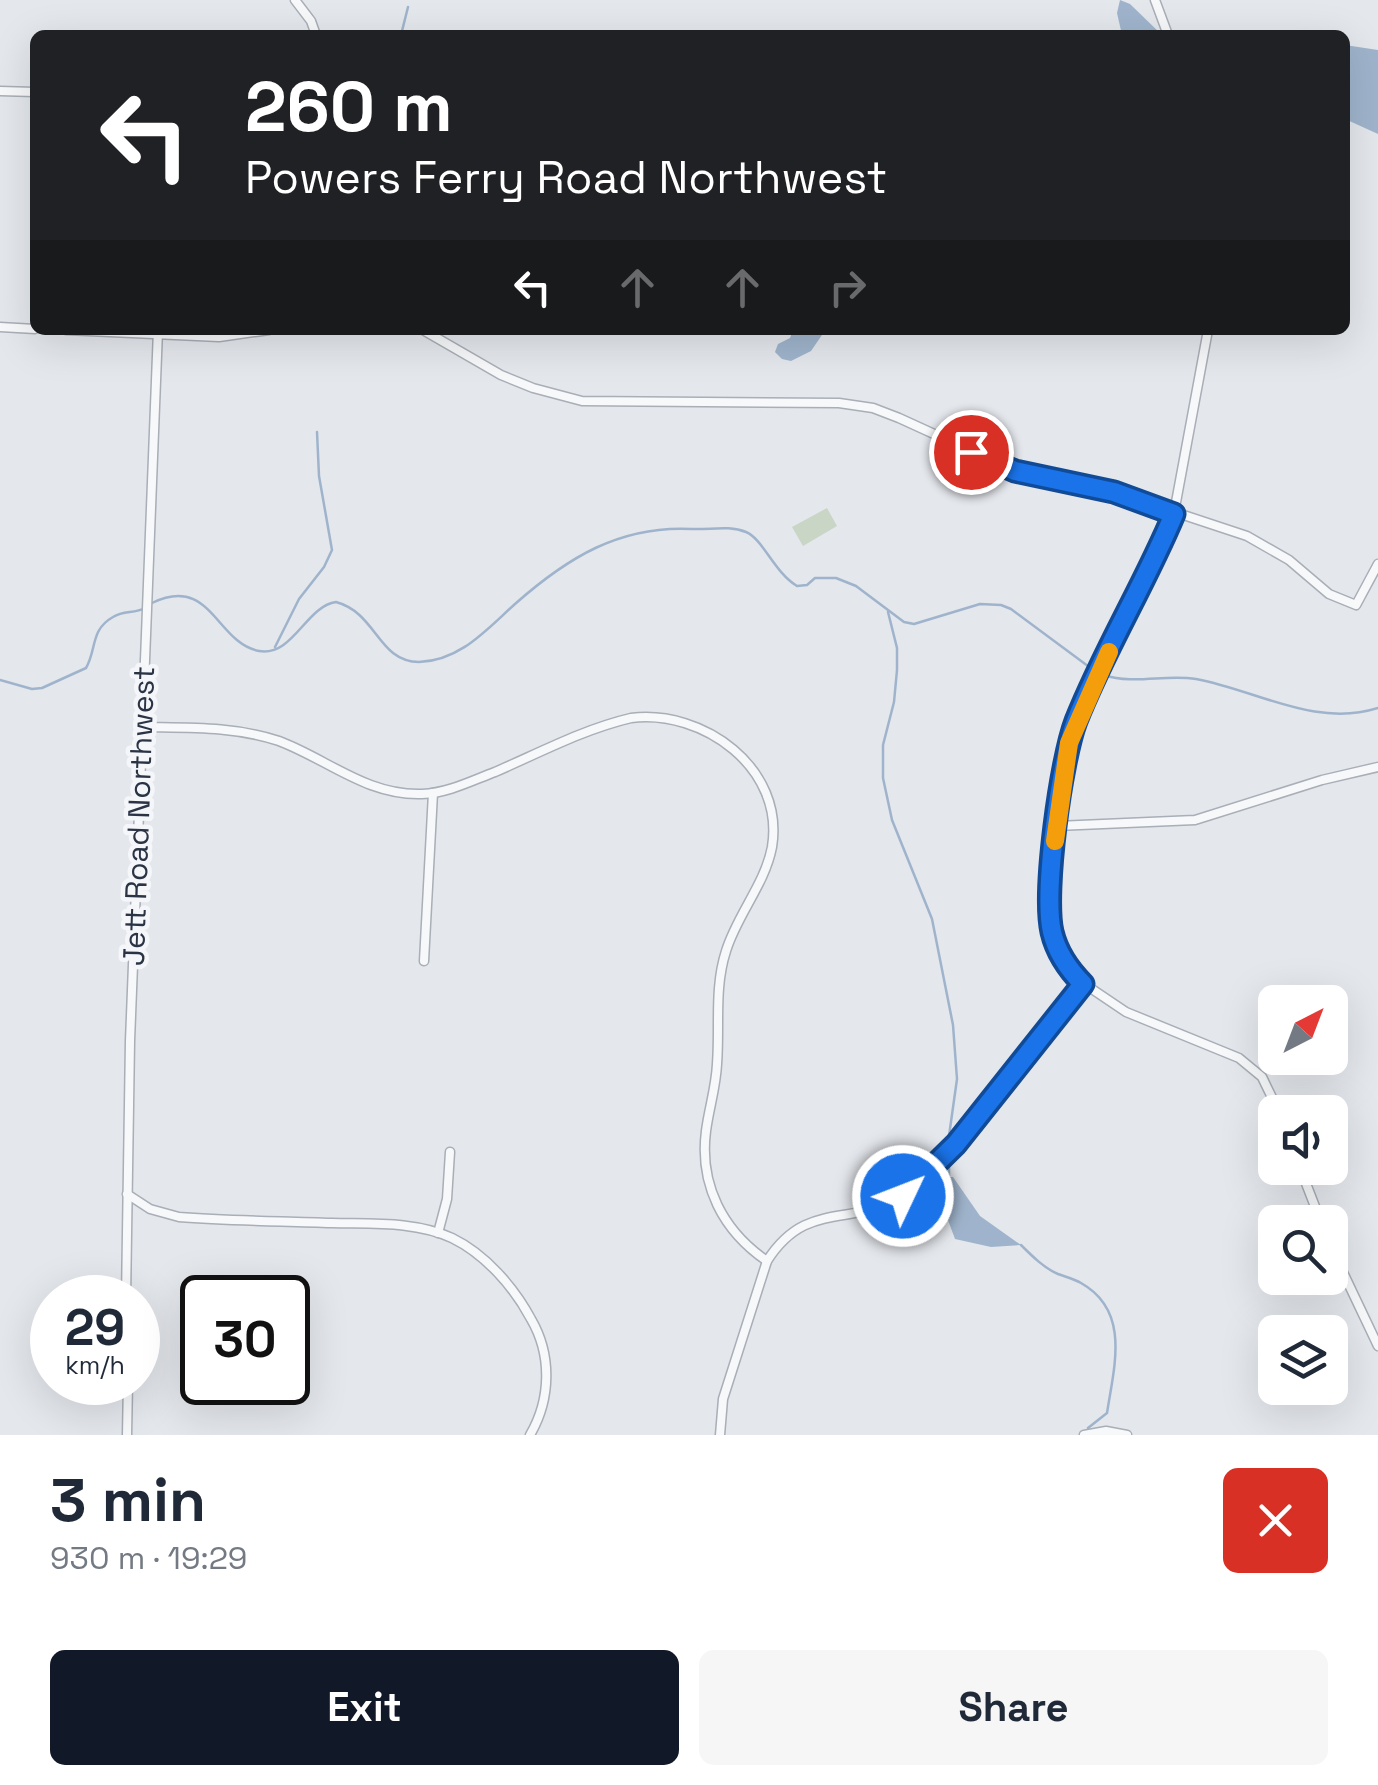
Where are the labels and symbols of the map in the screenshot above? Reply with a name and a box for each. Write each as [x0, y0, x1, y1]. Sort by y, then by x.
pin [929, 410, 1014, 495]
street label: Jett Road Northwest [114, 665, 163, 967]
north arrow [1258, 985, 1348, 1075]
position arrow [851, 1144, 955, 1248]
speed limit sign: 30 [180, 1275, 310, 1405]

